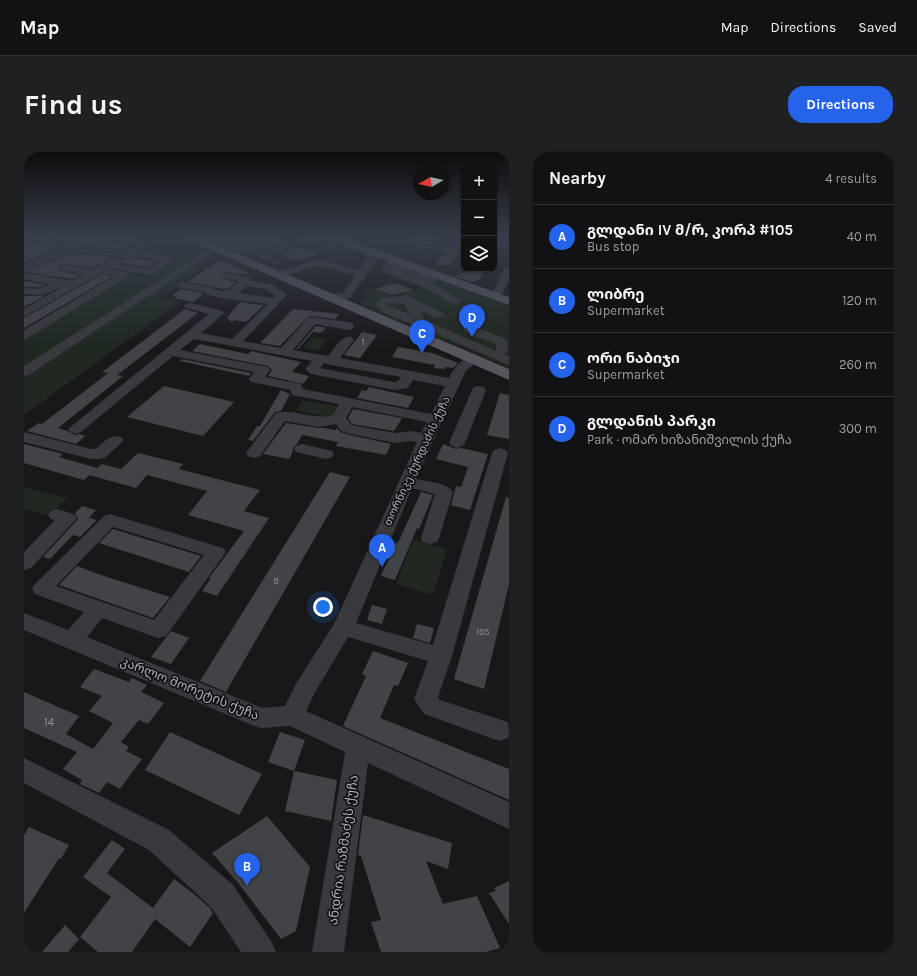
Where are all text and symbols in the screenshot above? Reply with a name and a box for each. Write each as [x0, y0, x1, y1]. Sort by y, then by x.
text: Map [20, 17, 59, 39]
text: Map [721, 19, 749, 36]
text: Directions [771, 19, 836, 36]
text: Saved [858, 19, 897, 36]
button: Directions [788, 86, 893, 123]
text: Find us [24, 88, 123, 121]
north arrow [413, 164, 449, 200]
map controls [461, 164, 497, 272]
button: + [461, 164, 497, 200]
text: Nearby [549, 168, 606, 188]
text: 4 results [825, 171, 877, 186]
button: − [461, 200, 497, 236]
text: გლდანი IV მ/რ, კორპ #105 [587, 221, 793, 239]
text: A [558, 229, 566, 244]
text: 40 m [847, 229, 877, 244]
button: layers [461, 236, 497, 272]
text: Bus stop [587, 239, 639, 254]
text: ლიბრე [587, 285, 644, 303]
text: B [558, 293, 566, 308]
text: 120 m [842, 293, 877, 308]
text: Supermarket [587, 303, 665, 318]
pin: D [459, 304, 485, 337]
pin: C [409, 320, 435, 353]
house number: 1 [362, 337, 365, 347]
text: ორი ნაბიჯი [587, 349, 680, 367]
text: C [558, 357, 566, 372]
text: 260 m [839, 357, 877, 372]
text: Supermarket [587, 367, 665, 382]
street label: თორნიკე ქურდაძის ქუჩა [381, 394, 453, 528]
text: გლდანის პარკი [587, 412, 716, 430]
text: D [558, 421, 566, 436]
text: 300 m [839, 421, 877, 436]
text: Park · ომარ ხიზანიშვილის ქუჩა [587, 432, 792, 447]
pin: A [369, 534, 395, 567]
house number: 9 [273, 576, 279, 586]
your location [313, 597, 333, 617]
house number: 105 [476, 627, 490, 637]
street label: კარლო მორეტის ქუჩა [118, 653, 261, 724]
house number: 14 [44, 716, 54, 729]
street label: ანდრია რაზმაძეს ქუჩა [325, 774, 362, 926]
pin: B [234, 853, 260, 886]

